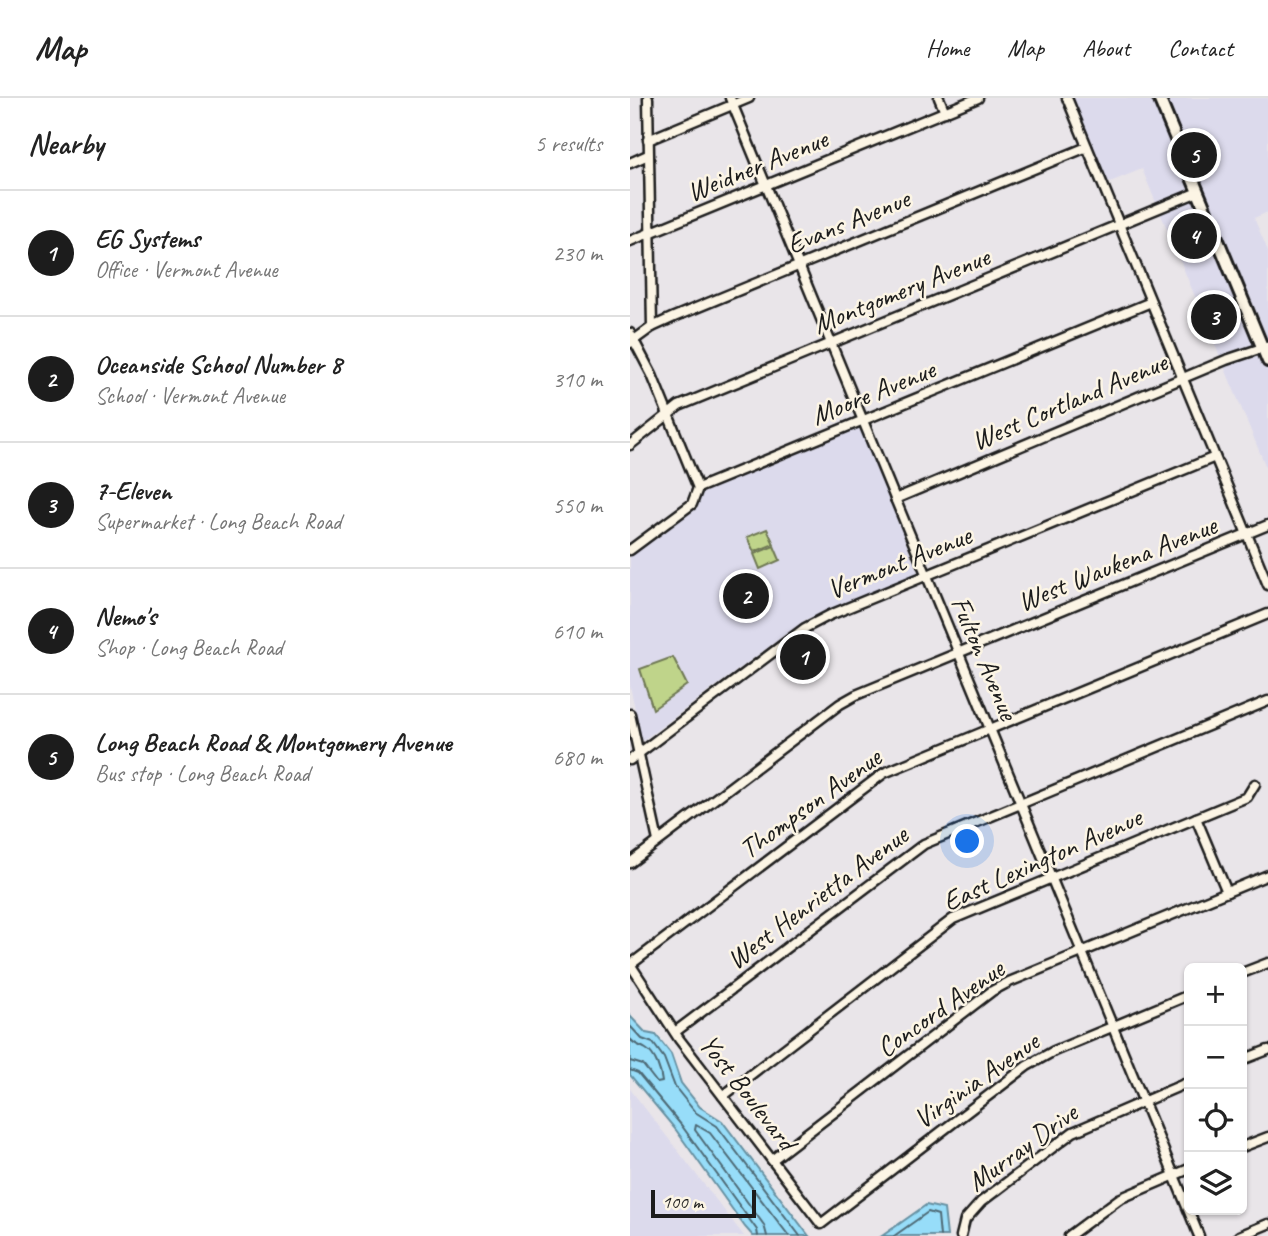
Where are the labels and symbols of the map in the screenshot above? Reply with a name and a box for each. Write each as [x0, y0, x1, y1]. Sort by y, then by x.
street label: Weidner Avenue [682, 120, 834, 209]
pin: 5 [1171, 129, 1217, 181]
street label: Evans Avenue [782, 180, 916, 261]
pin: 4 [1171, 210, 1217, 262]
street label: Montgomery Avenue [808, 238, 996, 341]
pin: 3 [1191, 291, 1237, 343]
street label: West Cortland Avenue [966, 343, 1174, 458]
street label: Moore Avenue [806, 351, 942, 433]
street label: West Waukena Avenue [1012, 506, 1223, 619]
street label: Vermont Avenue [822, 517, 978, 607]
pin: 2 [723, 570, 769, 622]
street label: Fulton Avenue [943, 591, 1027, 727]
pin: 1 [780, 631, 826, 683]
street label: Thompson Avenue [732, 739, 889, 866]
street label: East Lexington Avenue [937, 799, 1149, 919]
street label: West Henrietta Avenue [719, 816, 916, 977]
your location [950, 824, 984, 858]
street label: Concord Avenue [869, 950, 1012, 1065]
street label: Virginia Avenue [906, 1023, 1047, 1136]
street label: Yost Boulevard [692, 1027, 807, 1160]
street label: Murray Drive [960, 1094, 1086, 1199]
scale bar [651, 1187, 756, 1219]

